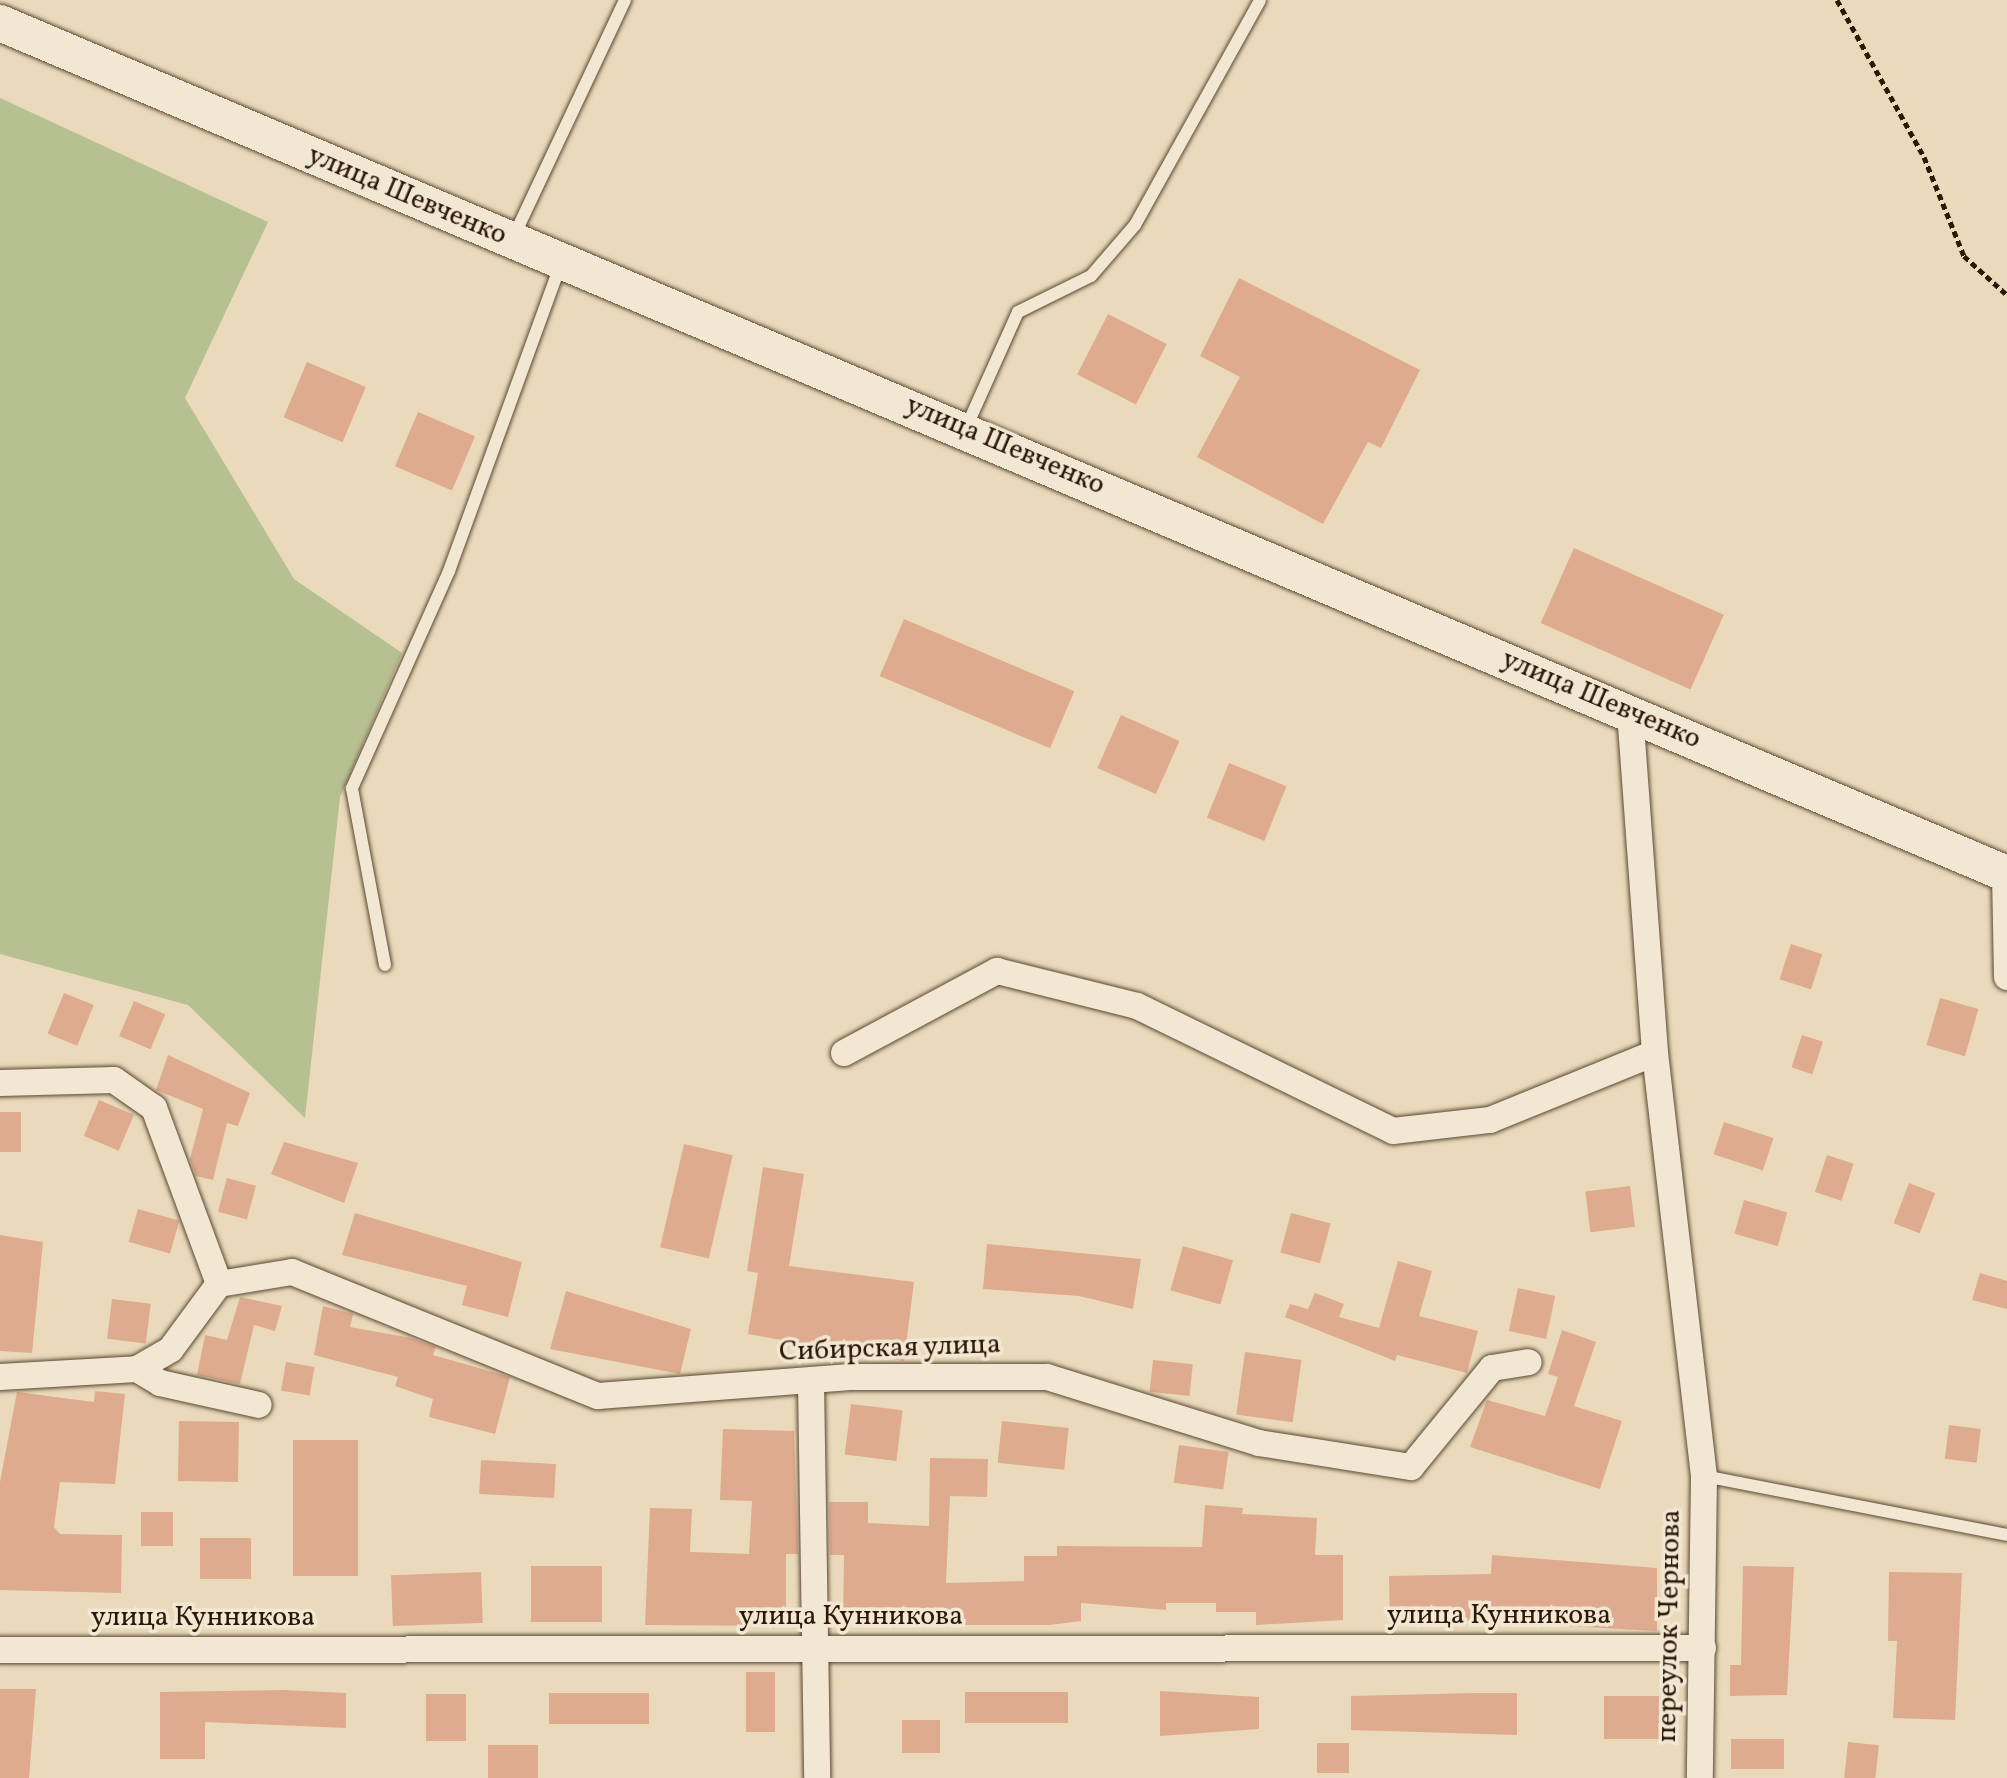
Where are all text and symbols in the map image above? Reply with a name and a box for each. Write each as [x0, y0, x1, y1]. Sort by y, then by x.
street label: улица Шевченко [302, 139, 512, 253]
street label: улица Шевченко [900, 389, 1110, 503]
street label: улица Шевченко [1496, 643, 1706, 757]
street label: Сибирская улица [778, 1328, 1002, 1370]
street label: переулок Чернова [1651, 1509, 1689, 1743]
street label: улица Кунникова [1387, 1599, 1611, 1633]
street label: улица Кунникова [739, 1600, 963, 1634]
street label: улица Кунникова [91, 1601, 315, 1635]

